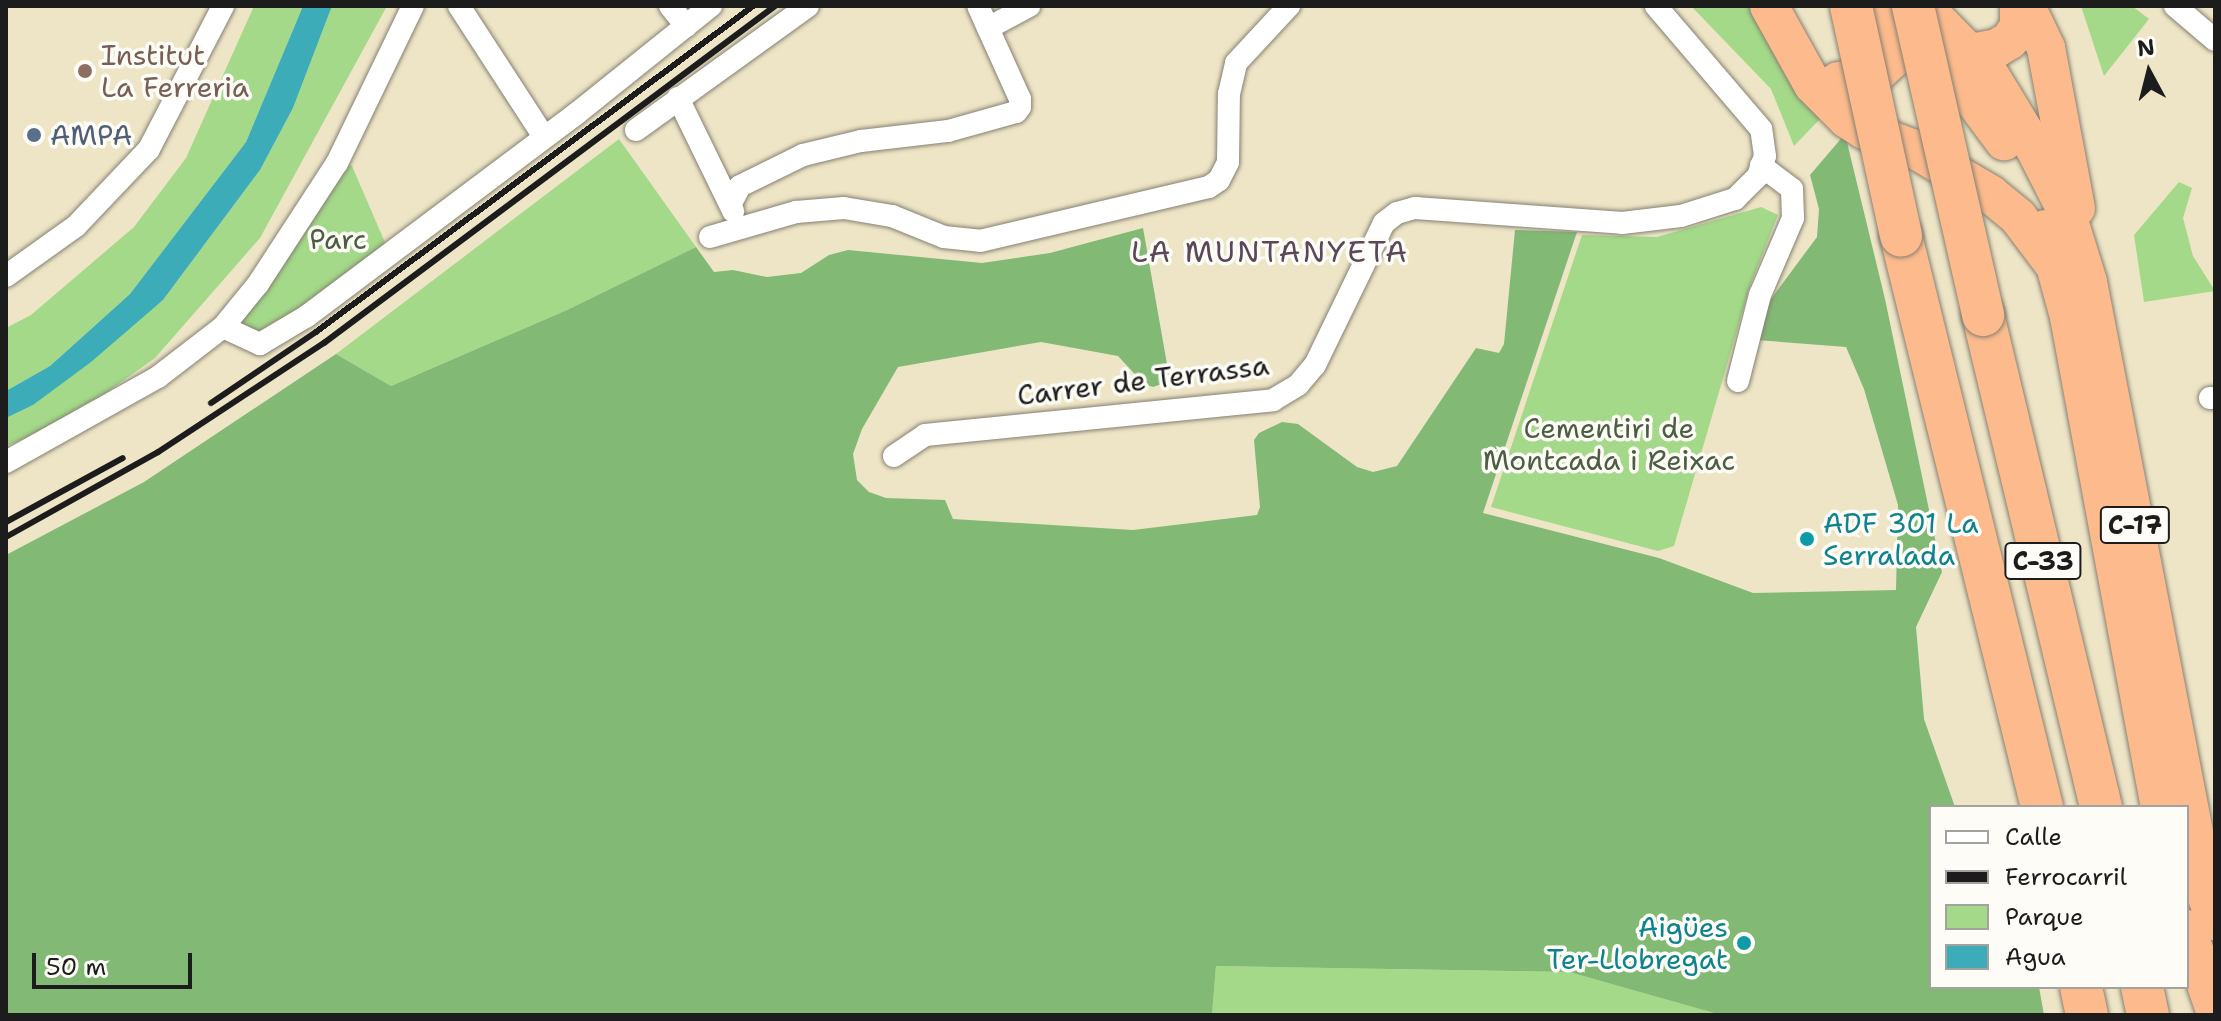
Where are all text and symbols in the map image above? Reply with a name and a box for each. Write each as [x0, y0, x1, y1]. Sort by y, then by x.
north arrow [2109, 32, 2189, 112]
text: N [2136, 32, 2156, 63]
place label: Institut La Ferreria [101, 38, 249, 104]
marker: Institut La Ferreria [76, 62, 94, 80]
place label: AMPA [50, 118, 132, 152]
marker: AMPA [25, 126, 43, 144]
park label: Parc [309, 222, 367, 256]
district label: LA MUNTANYETA [1131, 234, 1409, 270]
street label: Carrer de Terrassa [1015, 348, 1271, 412]
park label: Cementiri de Montcada i Reixac [1483, 411, 1735, 477]
road number: C-17 [2099, 503, 2171, 547]
place label: ADF 301 La Serralada [1823, 506, 1979, 572]
marker: ADF 301 La Serralada [1798, 530, 1816, 548]
road number: C-33 [2003, 539, 2083, 583]
legend [1929, 805, 2189, 989]
text: Calle [2005, 821, 2062, 853]
text: Ferrocarril [2005, 861, 2127, 893]
text: Parque [2005, 901, 2084, 933]
place label: Aigües Ter-Llobregat [1547, 910, 1728, 976]
marker: Aigües Ter-Llobregat [1735, 934, 1753, 952]
scale bar [36, 937, 196, 987]
text: Agua [2005, 941, 2066, 973]
text: 50 m [46, 951, 106, 983]

